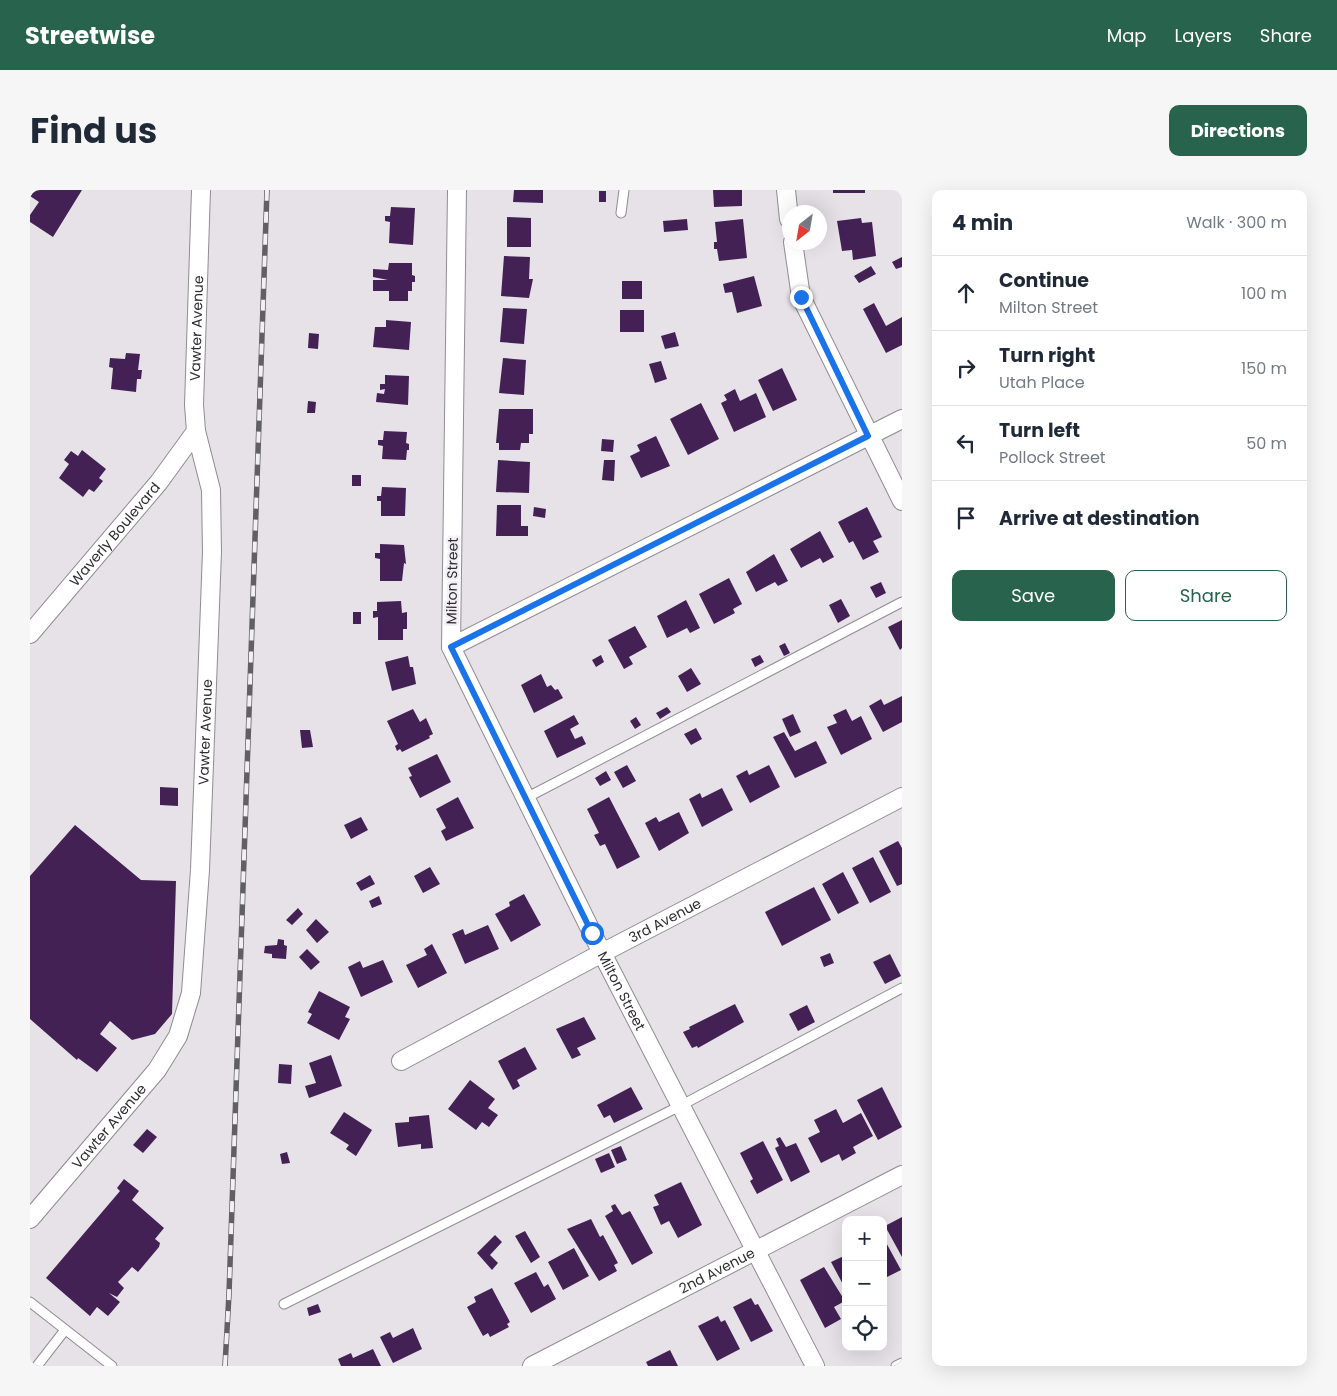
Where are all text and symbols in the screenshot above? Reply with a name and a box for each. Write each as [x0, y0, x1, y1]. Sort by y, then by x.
text: Streetwise [25, 19, 155, 52]
text: Map [1107, 23, 1147, 48]
text: Layers [1175, 23, 1232, 48]
text: Share [1260, 23, 1312, 48]
button: Directions [1169, 105, 1307, 156]
text: Find us [30, 106, 157, 155]
north arrow [782, 205, 827, 250]
text: 4 min [952, 208, 1013, 237]
text: Walk · 300 m [1186, 211, 1287, 234]
text: Continue [999, 267, 1089, 294]
street label: Vawter Avenue [185, 275, 208, 381]
icon: ahead [952, 279, 980, 307]
text: 100 m [1241, 282, 1287, 305]
route end [790, 286, 813, 309]
text: Milton Street [999, 296, 1098, 319]
text: Turn right [999, 342, 1095, 369]
icon: right [952, 354, 980, 382]
text: 150 m [1241, 357, 1287, 380]
text: Utah Place [999, 371, 1085, 394]
text: Turn left [999, 417, 1080, 444]
icon: left [952, 429, 980, 457]
text: 50 m [1246, 432, 1287, 455]
text: Pollock Street [999, 446, 1106, 469]
street label: Waverly Boulevard [65, 478, 165, 590]
icon: arrive [952, 504, 980, 532]
text: Arrive at destination [999, 505, 1200, 532]
street label: Milton Street [441, 537, 463, 625]
button: Save [952, 570, 1115, 621]
button: Share [1125, 570, 1287, 621]
street label: Vawter Avenue [193, 679, 217, 785]
street label: 3rd Avenue [625, 893, 705, 947]
route start [581, 922, 604, 945]
street label: Milton Street [593, 948, 650, 1034]
street label: Vawter Avenue [67, 1079, 151, 1173]
map controls [842, 1216, 887, 1351]
button: + [842, 1216, 887, 1261]
street label: 2nd Avenue [675, 1243, 759, 1298]
button: − [842, 1261, 887, 1306]
button: locate [842, 1306, 887, 1351]

